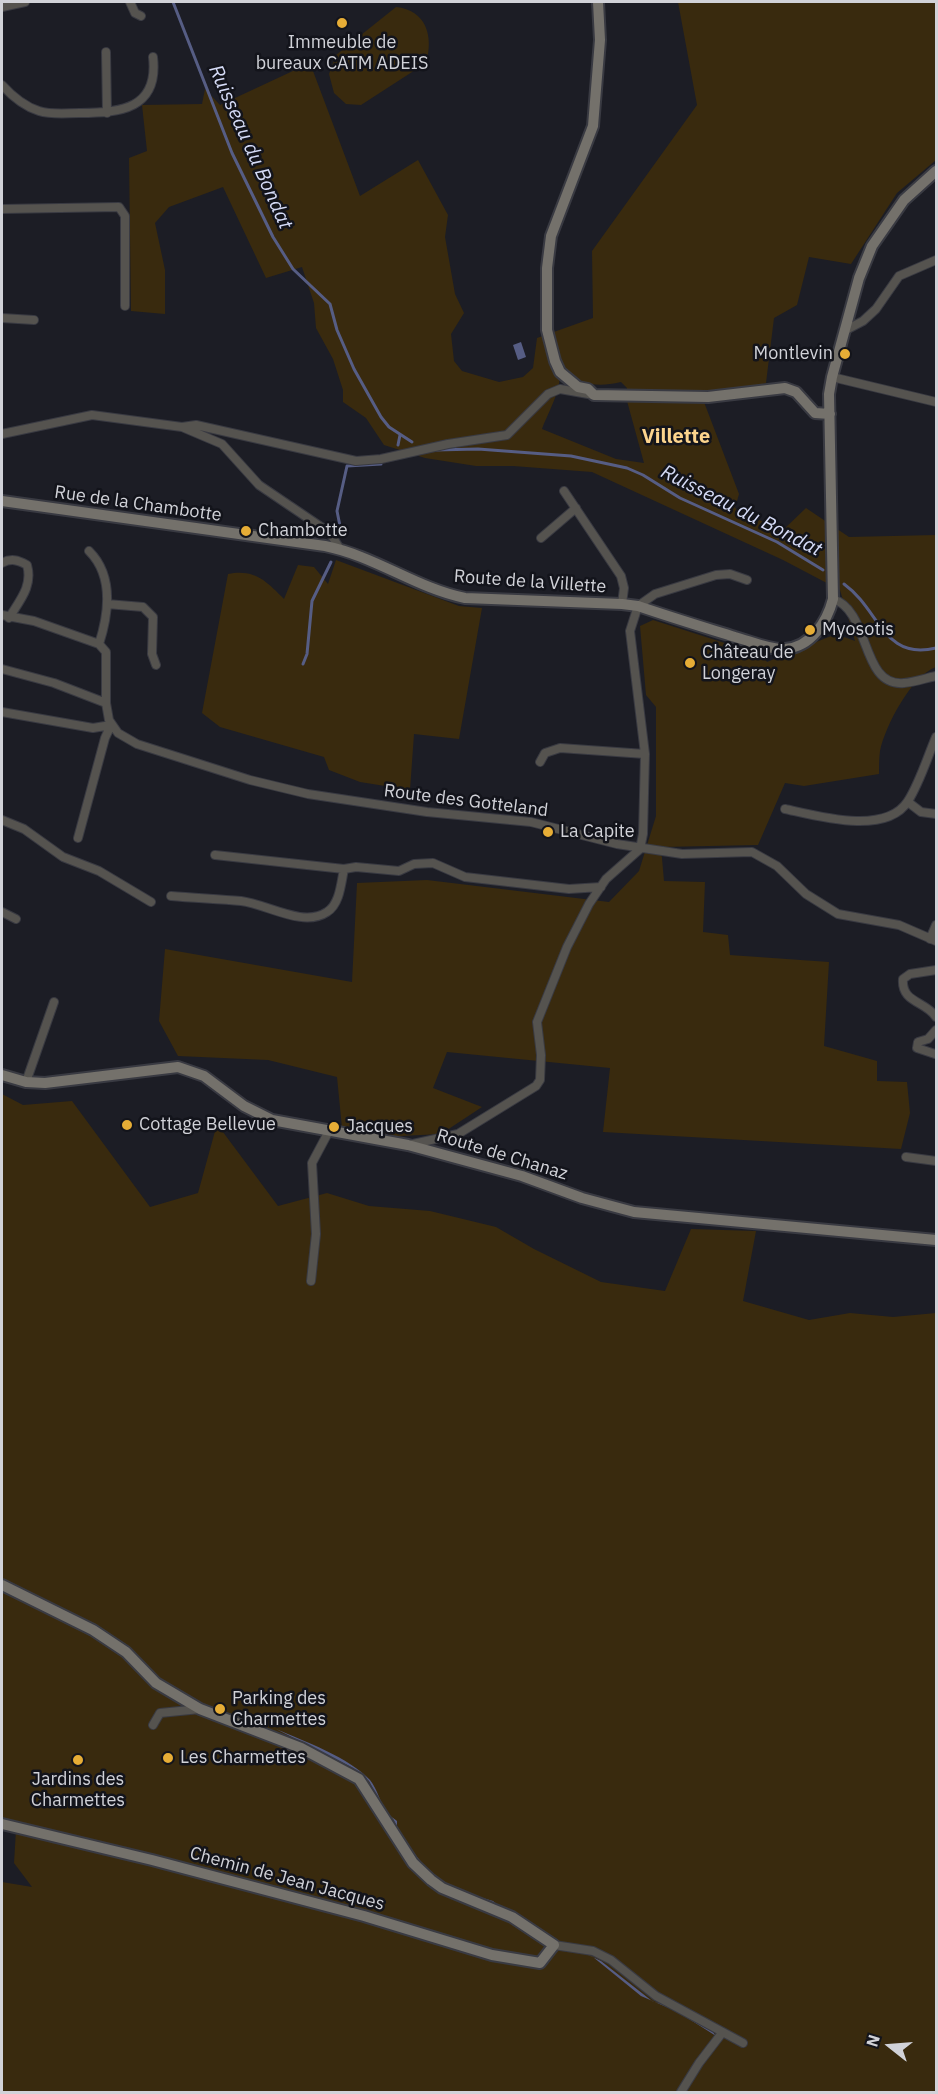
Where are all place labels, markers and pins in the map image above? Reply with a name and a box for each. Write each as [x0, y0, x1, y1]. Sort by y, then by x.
marker: Immeuble de bureaux CATM ADEIS [335, 16, 349, 30]
place label: Immeuble de bureaux CATM ADEIS [256, 32, 428, 74]
place label: Montlevin [754, 343, 833, 365]
marker: Montlevin [838, 347, 852, 361]
place label: Chambotte [258, 520, 348, 542]
marker: Chambotte [239, 524, 253, 538]
place label: Myosotis [822, 619, 894, 641]
marker: Myosotis [803, 623, 817, 637]
place label: Château de Longeray [702, 642, 794, 684]
marker: Château de Longeray [683, 656, 697, 670]
place label: La Capite [560, 821, 635, 843]
marker: La Capite [541, 825, 555, 839]
place label: Cottage Bellevue [139, 1114, 276, 1136]
place label: Jacques [346, 1116, 413, 1138]
marker: Cottage Bellevue [120, 1118, 134, 1132]
marker: Jacques [327, 1120, 341, 1134]
place label: Parking des Charmettes [232, 1688, 326, 1730]
marker: Parking des Charmettes [213, 1702, 227, 1716]
place label: Les Charmettes [180, 1747, 306, 1769]
marker: Les Charmettes [161, 1751, 175, 1765]
marker: Jardins des Charmettes [71, 1753, 85, 1767]
place label: Jardins des Charmettes [31, 1769, 125, 1812]

